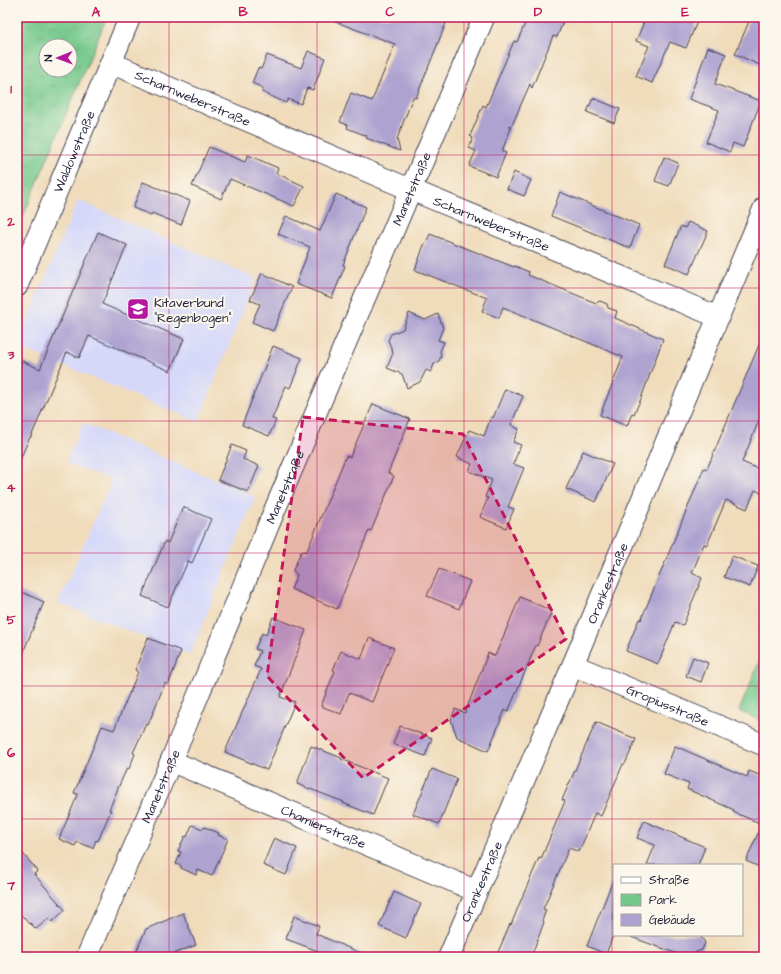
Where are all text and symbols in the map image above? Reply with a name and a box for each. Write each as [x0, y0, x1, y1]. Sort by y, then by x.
text: A [92, 3, 101, 21]
text: B [238, 3, 248, 21]
text: C [385, 3, 395, 21]
text: D [534, 3, 543, 21]
text: E [681, 3, 689, 21]
north arrow [38, 38, 78, 78]
text: N [41, 54, 56, 62]
street label: Scharnweberstraße [132, 66, 253, 131]
text: 1 [10, 80, 12, 98]
street label: Waldowstraße [49, 108, 100, 196]
street label: Manetstraße [389, 150, 436, 228]
street label: Scharnweberstraße [430, 192, 552, 256]
text: 2 [6, 213, 15, 231]
place label: Kitaverbund "Regenbogen" [154, 294, 232, 328]
school or university icon: Kitaverbund "Regenbogen" [125, 296, 151, 322]
text: 3 [7, 346, 15, 364]
street label: Manetstraße [262, 448, 309, 527]
text: 4 [7, 479, 16, 497]
street label: Orankestraße [583, 540, 633, 627]
text: 5 [6, 611, 16, 629]
street label: Gropiusstraße [624, 680, 712, 731]
text: 6 [7, 744, 16, 762]
street label: Manetstraße [138, 747, 185, 826]
street label: Chamierstraße [278, 801, 368, 853]
street label: Orankestraße [457, 839, 507, 925]
legend [613, 864, 743, 936]
text: Straße [649, 872, 690, 889]
text: 7 [6, 877, 16, 895]
text: Park [649, 892, 677, 909]
text: Gebäude [649, 912, 696, 929]

